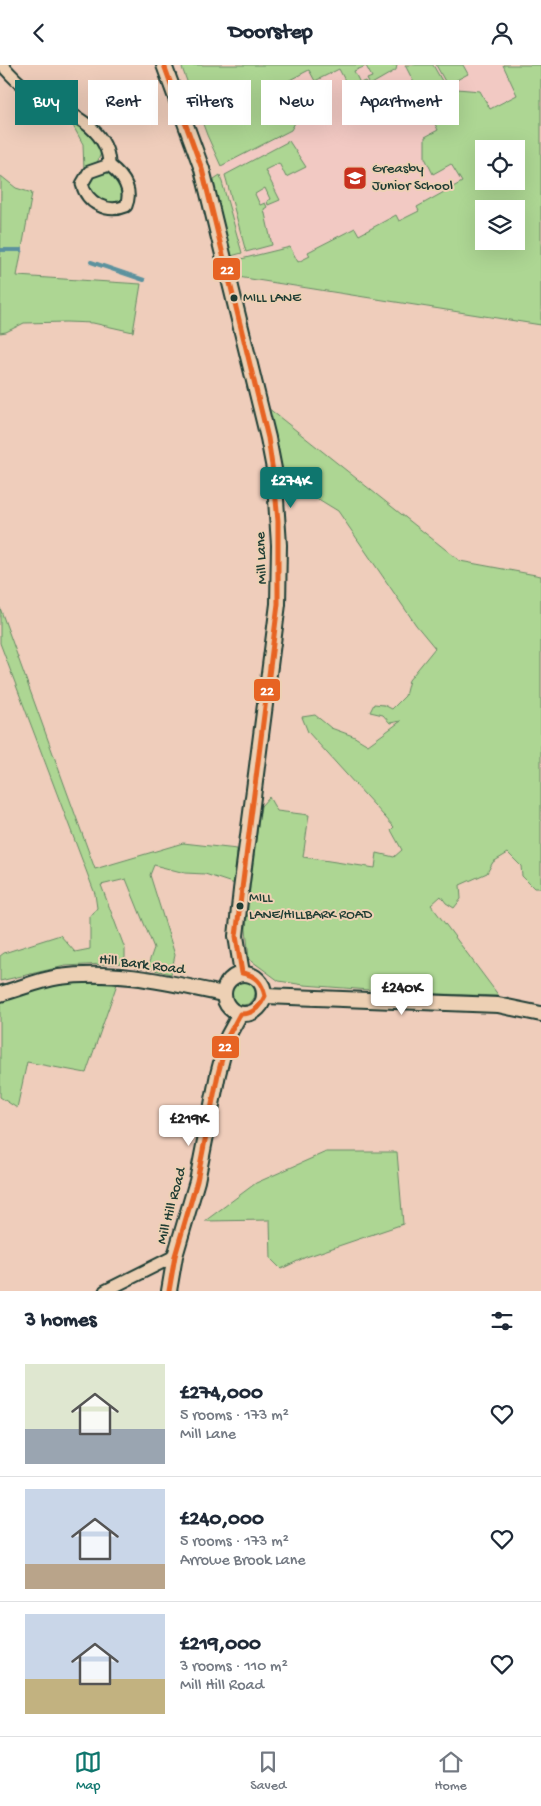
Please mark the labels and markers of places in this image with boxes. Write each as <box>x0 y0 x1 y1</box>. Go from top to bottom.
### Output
place label: Greasby Junior School <box>372 160 453 195</box>
school or university icon: Greasby Junior School <box>342 165 368 191</box>
place label: MILL LANE <box>243 290 302 307</box>
marker: MILL LANE <box>229 293 239 303</box>
pin: £274K <box>256 467 326 509</box>
place label: MILL LANE/HILLBARK ROAD <box>249 890 373 924</box>
marker: MILL LANE/HILLBARK ROAD <box>235 901 245 911</box>
pin: £240K <box>367 973 437 1016</box>
pin: £219K <box>154 1105 224 1147</box>

